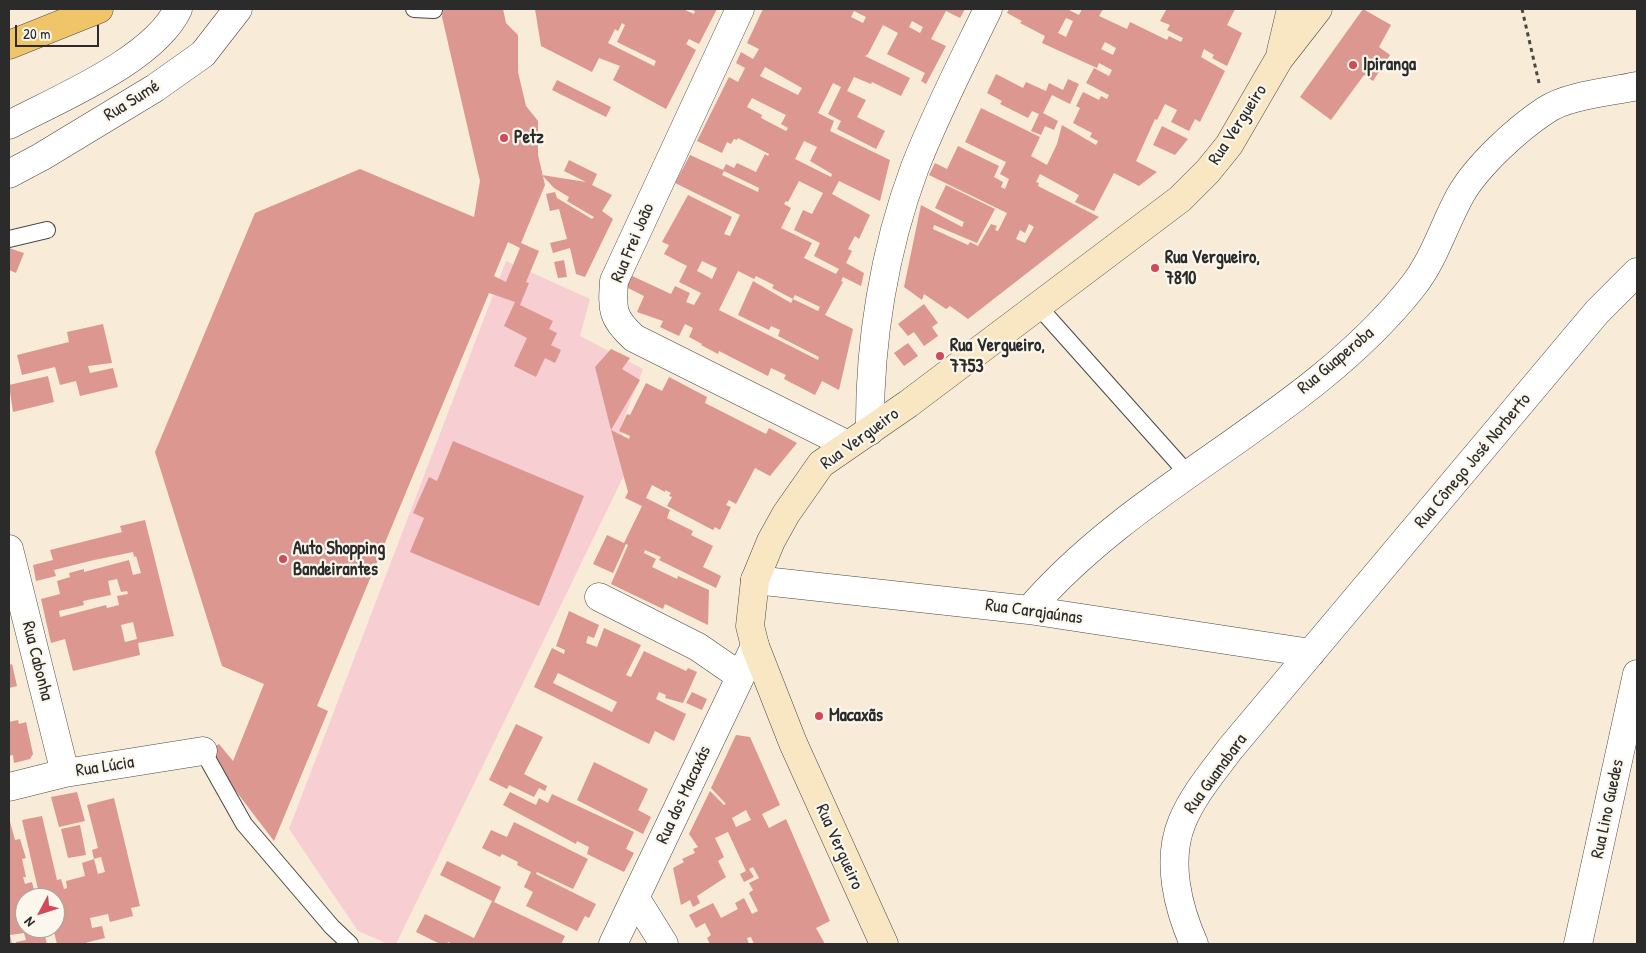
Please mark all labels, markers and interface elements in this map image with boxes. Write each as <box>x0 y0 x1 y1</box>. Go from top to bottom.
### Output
scale bar <box>18 15 101 47</box>
text: 20 m <box>23 23 50 44</box>
place label: Ipiranga <box>1363 54 1416 76</box>
marker: Ipiranga <box>1347 59 1359 71</box>
street label: Rua Sumé <box>100 76 164 126</box>
street label: Rua Vergueiro <box>1204 81 1272 169</box>
place label: Petz <box>514 127 544 149</box>
marker: Petz <box>498 132 510 144</box>
street label: Rua Frei João <box>607 200 659 286</box>
place label: Rua Vergueiro, 7810 <box>1165 247 1260 290</box>
marker: Rua Vergueiro, 7810 <box>1149 262 1161 274</box>
street label: Rua Guaperoba <box>1293 323 1379 399</box>
place label: Rua Vergueiro, 7753 <box>950 335 1045 378</box>
marker: Rua Vergueiro, 7753 <box>934 350 946 362</box>
street label: Rua Cônego José Norberto <box>1410 389 1536 533</box>
street label: Rua Vergueiro <box>817 403 903 475</box>
place label: Auto Shopping Bandeirantes <box>293 538 385 580</box>
marker: Auto Shopping Bandeirantes <box>277 553 289 565</box>
street label: Rua Carajaúnas <box>984 594 1084 630</box>
street label: Rua Cabonha <box>17 619 57 703</box>
place label: Macaxãs <box>829 705 883 727</box>
marker: Macaxãs <box>813 710 825 722</box>
street label: Rua Guanabara <box>1180 730 1252 818</box>
street label: Rua dos Macaxás <box>652 743 716 847</box>
street label: Rua Lúcia <box>74 752 136 782</box>
street label: Rua Lino Guedes <box>1587 757 1629 861</box>
street label: Rua Vergueiro <box>811 801 867 893</box>
north arrow <box>15 888 65 938</box>
text: N <box>19 913 39 931</box>

